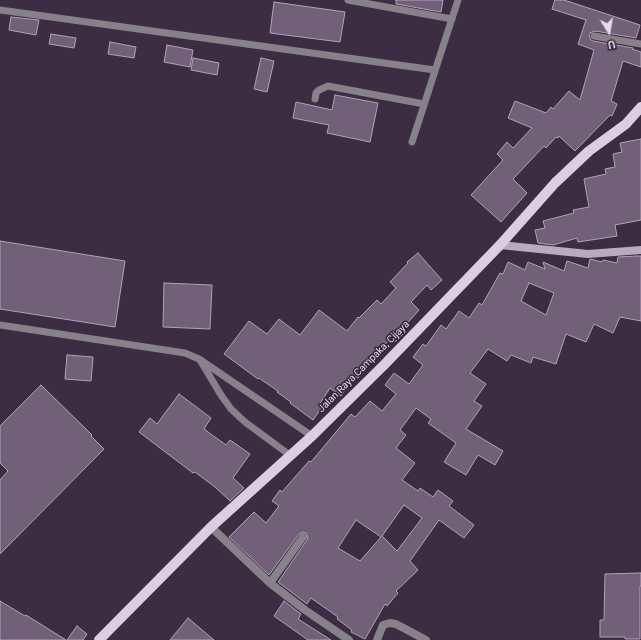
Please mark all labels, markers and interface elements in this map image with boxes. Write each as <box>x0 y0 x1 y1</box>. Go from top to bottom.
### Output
north arrow <box>589 12 629 52</box>
text: U <box>607 37 616 51</box>
street label: Jalan Raya Campaka, Cijaya <box>316 319 412 415</box>

